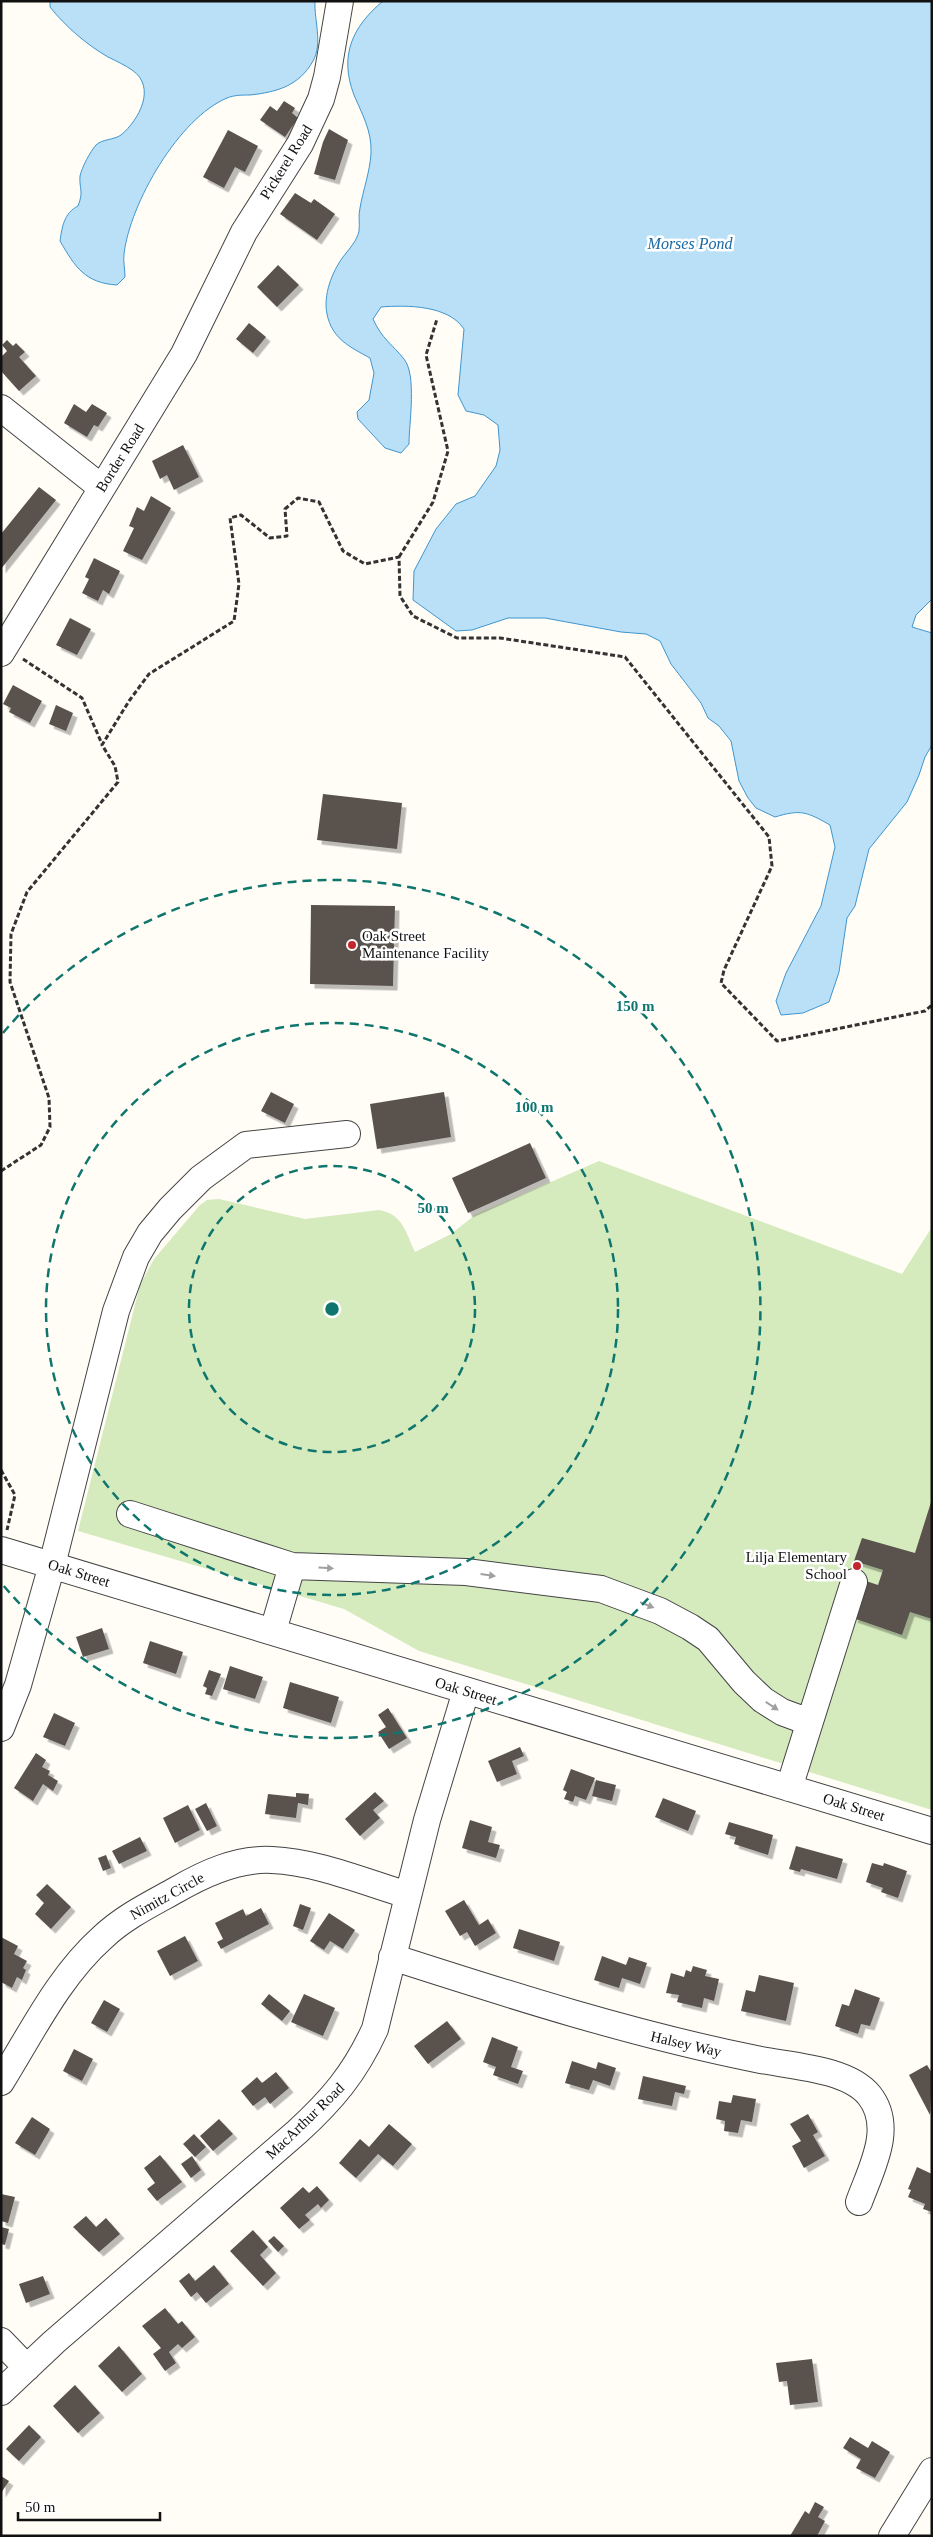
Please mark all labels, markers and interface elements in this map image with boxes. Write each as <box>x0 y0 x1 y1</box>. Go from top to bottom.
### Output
street label: Pickerel Road <box>257 121 315 202</box>
water label: Morses Pond <box>647 235 733 252</box>
street label: Border Road <box>93 421 147 495</box>
place label: Oak Street Maintenance Facility <box>362 928 490 961</box>
marker: Oak Street Maintenance Facility <box>346 939 358 951</box>
text: 150 m <box>616 998 655 1014</box>
text: 100 m <box>515 1099 554 1115</box>
text: 50 m <box>417 1200 449 1216</box>
centre of rings <box>323 1300 341 1318</box>
place label: Lilja Elementary School <box>746 1549 847 1582</box>
street label: Oak Street <box>46 1556 113 1590</box>
marker: Lilja Elementary School <box>851 1560 863 1572</box>
one-way arrow <box>318 1564 334 1572</box>
one-way arrow <box>480 1571 496 1579</box>
one-way arrow <box>640 1602 654 1610</box>
street label: Oak Street <box>433 1674 500 1708</box>
one-way arrow <box>765 1701 778 1710</box>
street label: Oak Street <box>821 1790 888 1824</box>
street label: Nimitz Circle <box>127 1869 207 1923</box>
street label: Halsey Way <box>649 2028 723 2060</box>
street label: MacArthur Road <box>263 2079 348 2162</box>
scale bar <box>18 2490 160 2522</box>
text: 50 m <box>25 2499 56 2515</box>

